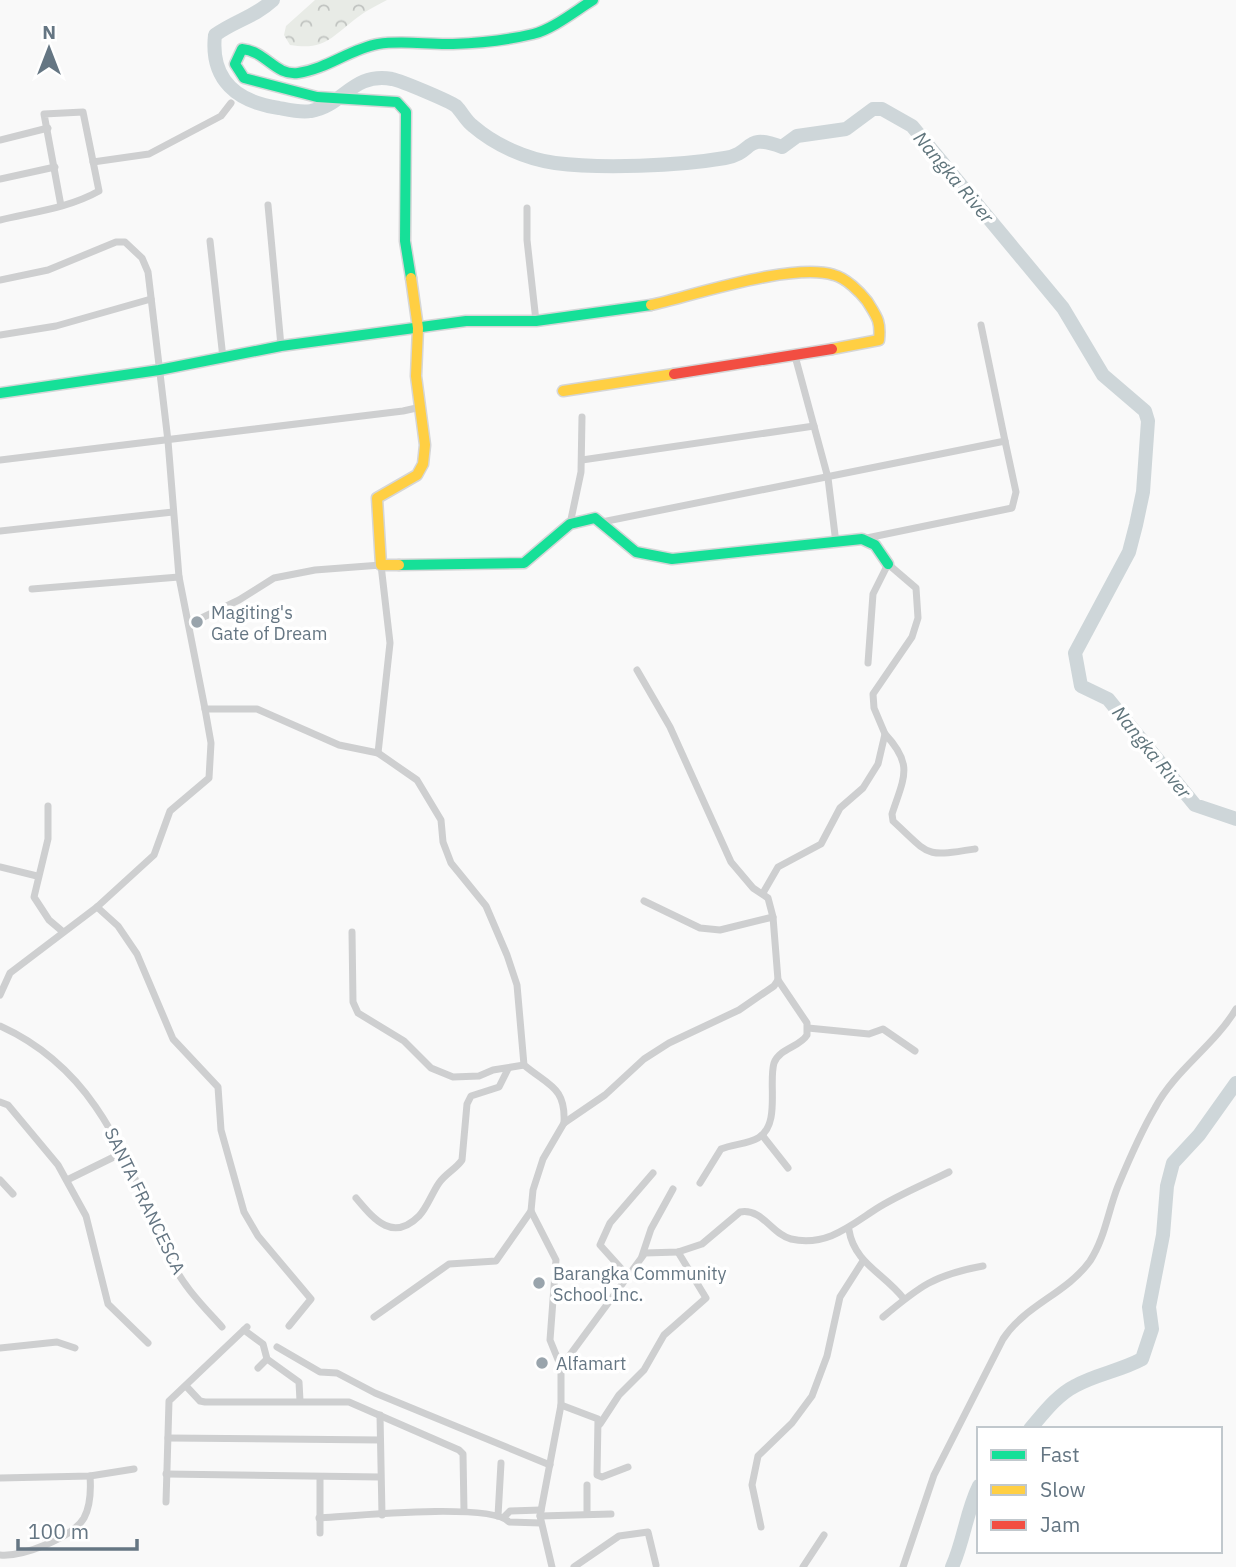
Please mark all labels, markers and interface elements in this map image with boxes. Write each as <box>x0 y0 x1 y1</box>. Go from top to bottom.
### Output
north arrow <box>14 14 84 84</box>
text: N <box>42 20 56 44</box>
water label: Nangka River <box>909 126 1000 228</box>
place label: Magiting's Gate of Dream <box>211 601 327 645</box>
marker: Magiting's Gate of Dream <box>189 614 205 630</box>
water label: Nangka River <box>1107 701 1197 804</box>
street label: SANTA FRANCESCA <box>100 1124 191 1279</box>
place label: Barangka Community School Inc. <box>553 1262 726 1306</box>
marker: Barangka Community School Inc. <box>531 1275 547 1291</box>
place label: Alfamart <box>556 1352 626 1375</box>
marker: Alfamart <box>534 1355 550 1371</box>
legend <box>977 1427 1222 1553</box>
text: Fast <box>1040 1440 1080 1468</box>
text: Slow <box>1040 1475 1086 1503</box>
scale bar <box>18 1508 136 1552</box>
text: Jam <box>1040 1510 1080 1538</box>
text: 100 m <box>28 1517 89 1545</box>

